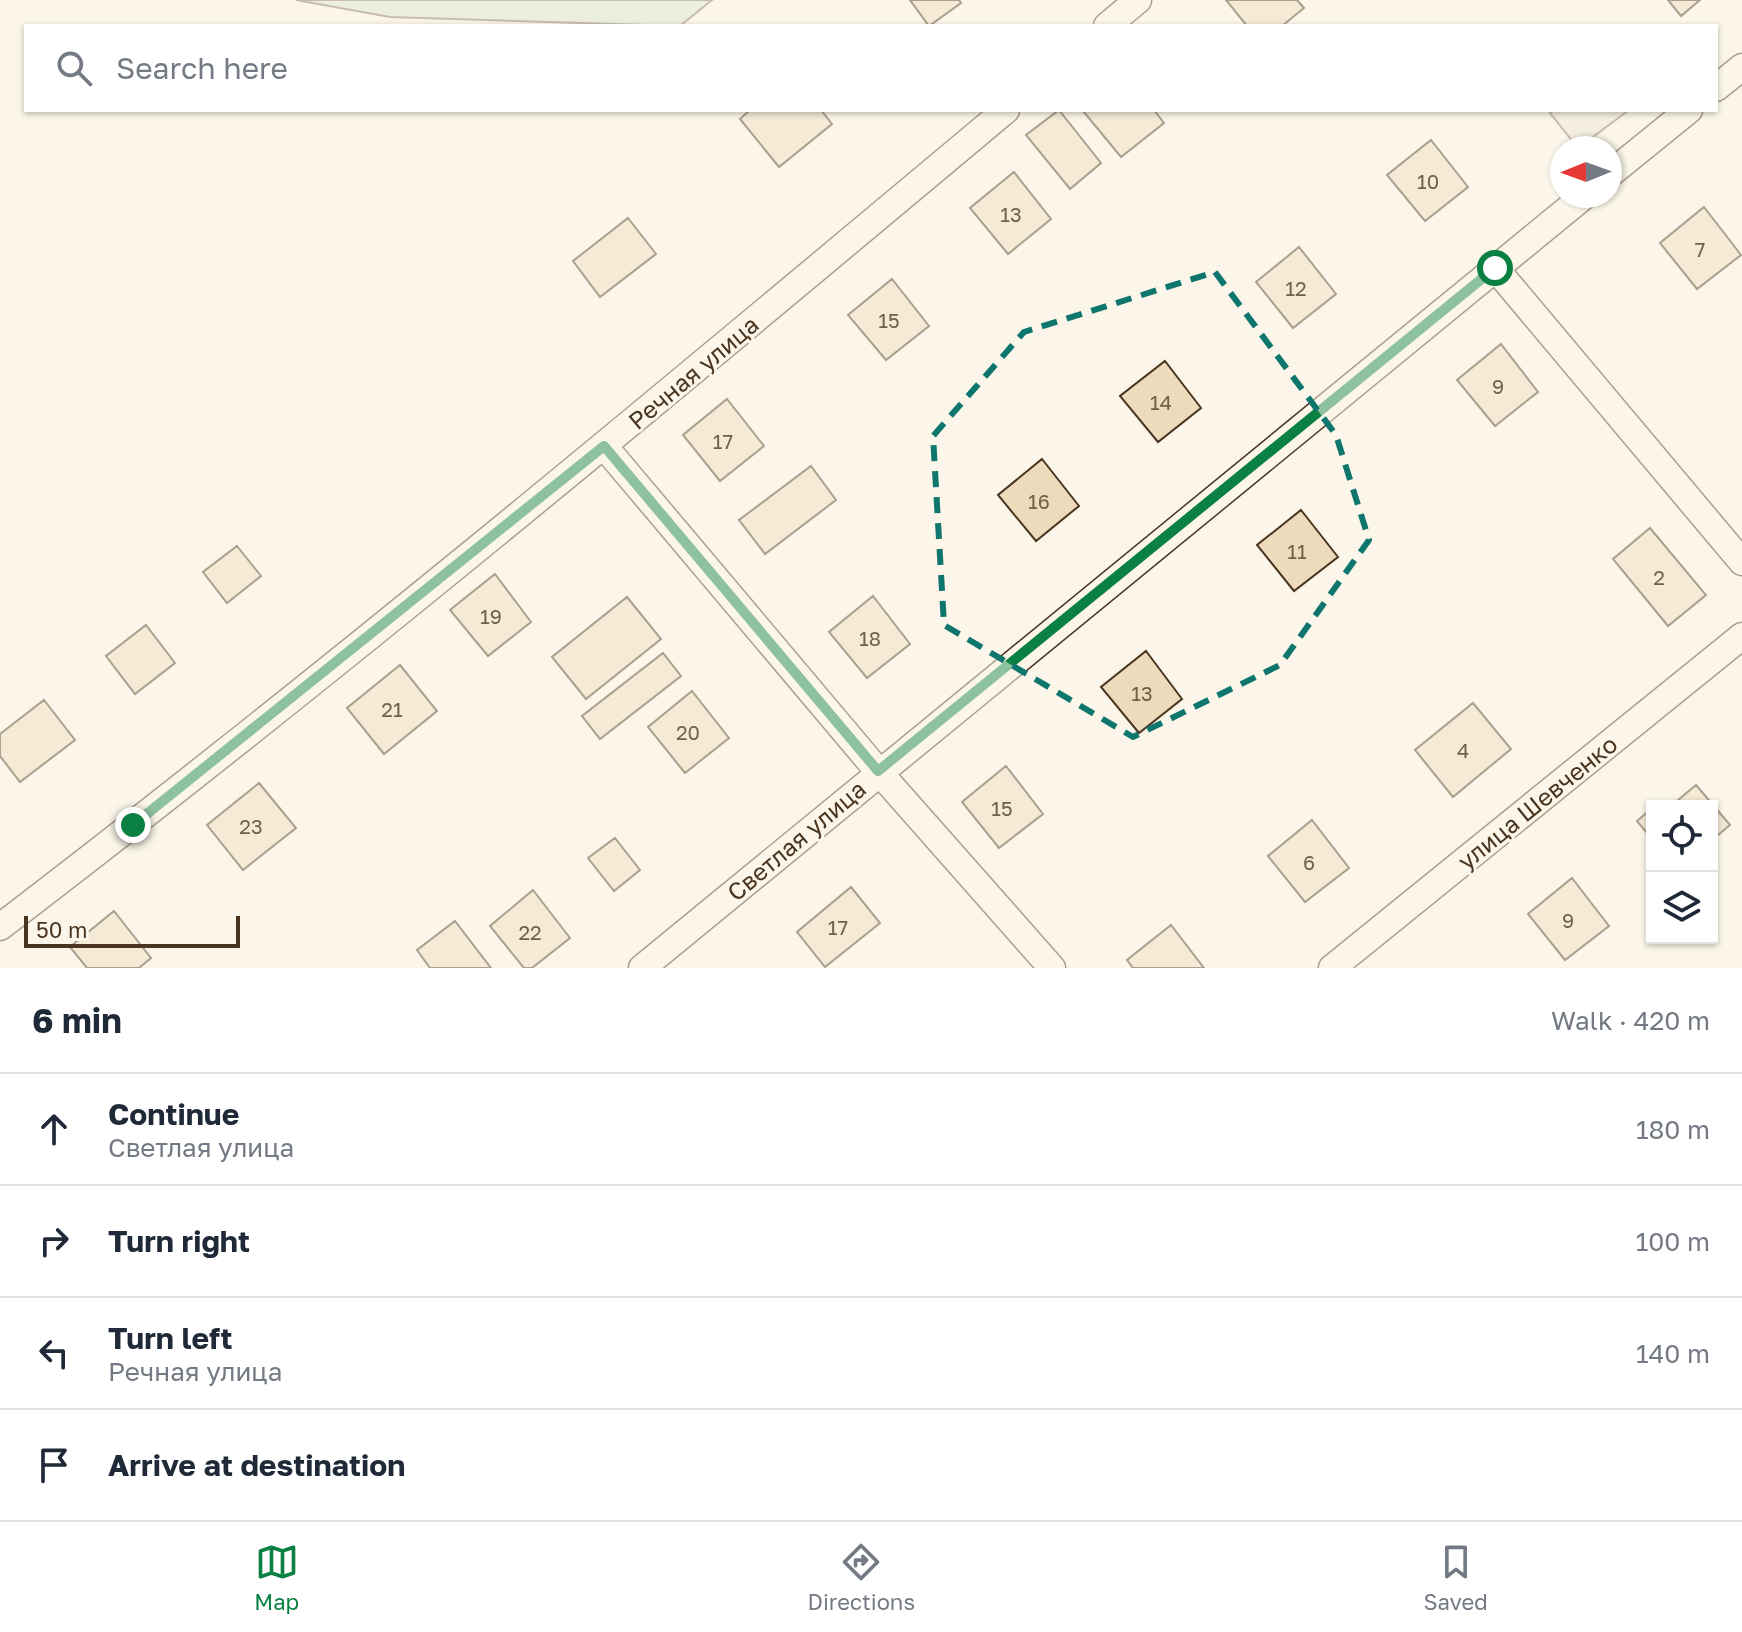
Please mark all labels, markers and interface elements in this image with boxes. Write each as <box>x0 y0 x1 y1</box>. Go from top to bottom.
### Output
search box <box>24 24 1718 112</box>
icon: search <box>52 46 96 90</box>
text: Search here <box>116 50 288 86</box>
north arrow <box>1550 136 1622 208</box>
house number: 10 <box>1417 169 1439 193</box>
house number: 13 <box>1000 202 1022 226</box>
house number: 7 <box>1695 237 1705 261</box>
route start <box>1477 250 1513 286</box>
house number: 12 <box>1285 276 1307 300</box>
house number: 15 <box>878 308 900 332</box>
street label: Речная улица <box>622 309 764 435</box>
house number: 9 <box>1492 374 1504 398</box>
house number: 14 <box>1150 390 1172 414</box>
house number: 17 <box>713 429 733 453</box>
house number: 16 <box>1028 489 1050 513</box>
house number: 11 <box>1287 539 1307 563</box>
house number: 2 <box>1653 565 1665 589</box>
house number: 19 <box>480 604 502 628</box>
house number: 18 <box>859 626 881 650</box>
house number: 13 <box>1131 681 1153 705</box>
house number: 21 <box>381 697 403 721</box>
house number: 20 <box>676 720 700 744</box>
street label: улица Шевченко <box>1451 729 1623 875</box>
house number: 4 <box>1457 738 1469 762</box>
street label: Светлая улица <box>721 774 871 906</box>
house number: 15 <box>991 796 1013 820</box>
map controls <box>1646 800 1718 944</box>
button: locate <box>1646 800 1718 872</box>
route end <box>115 807 151 843</box>
house number: 23 <box>239 814 263 838</box>
house number: 6 <box>1303 850 1315 874</box>
button: layers <box>1646 872 1718 944</box>
house number: 9 <box>1562 908 1574 932</box>
scale bar <box>24 912 240 948</box>
house number: 17 <box>828 915 848 939</box>
text: 50 m <box>36 916 87 943</box>
house number: 22 <box>518 920 542 944</box>
text: 6 min <box>32 1000 122 1040</box>
text: Walk · 420 m <box>1551 1005 1710 1036</box>
text: Continue <box>108 1096 239 1132</box>
icon: ahead <box>32 1107 76 1151</box>
text: 180 m <box>1636 1114 1710 1145</box>
text: Светлая улица <box>108 1132 294 1163</box>
icon: right <box>32 1219 76 1263</box>
text: Turn right <box>108 1223 250 1259</box>
text: 100 m <box>1636 1226 1710 1257</box>
text: Turn left <box>108 1320 233 1356</box>
icon: left <box>32 1331 76 1375</box>
text: 140 m <box>1636 1338 1710 1369</box>
text: Речная улица <box>108 1356 282 1387</box>
icon: arrive <box>32 1443 76 1487</box>
text: Arrive at destination <box>108 1447 405 1483</box>
tab: Map <box>254 1540 299 1615</box>
tab: Directions <box>808 1540 915 1615</box>
tab: Saved <box>1424 1540 1488 1615</box>

